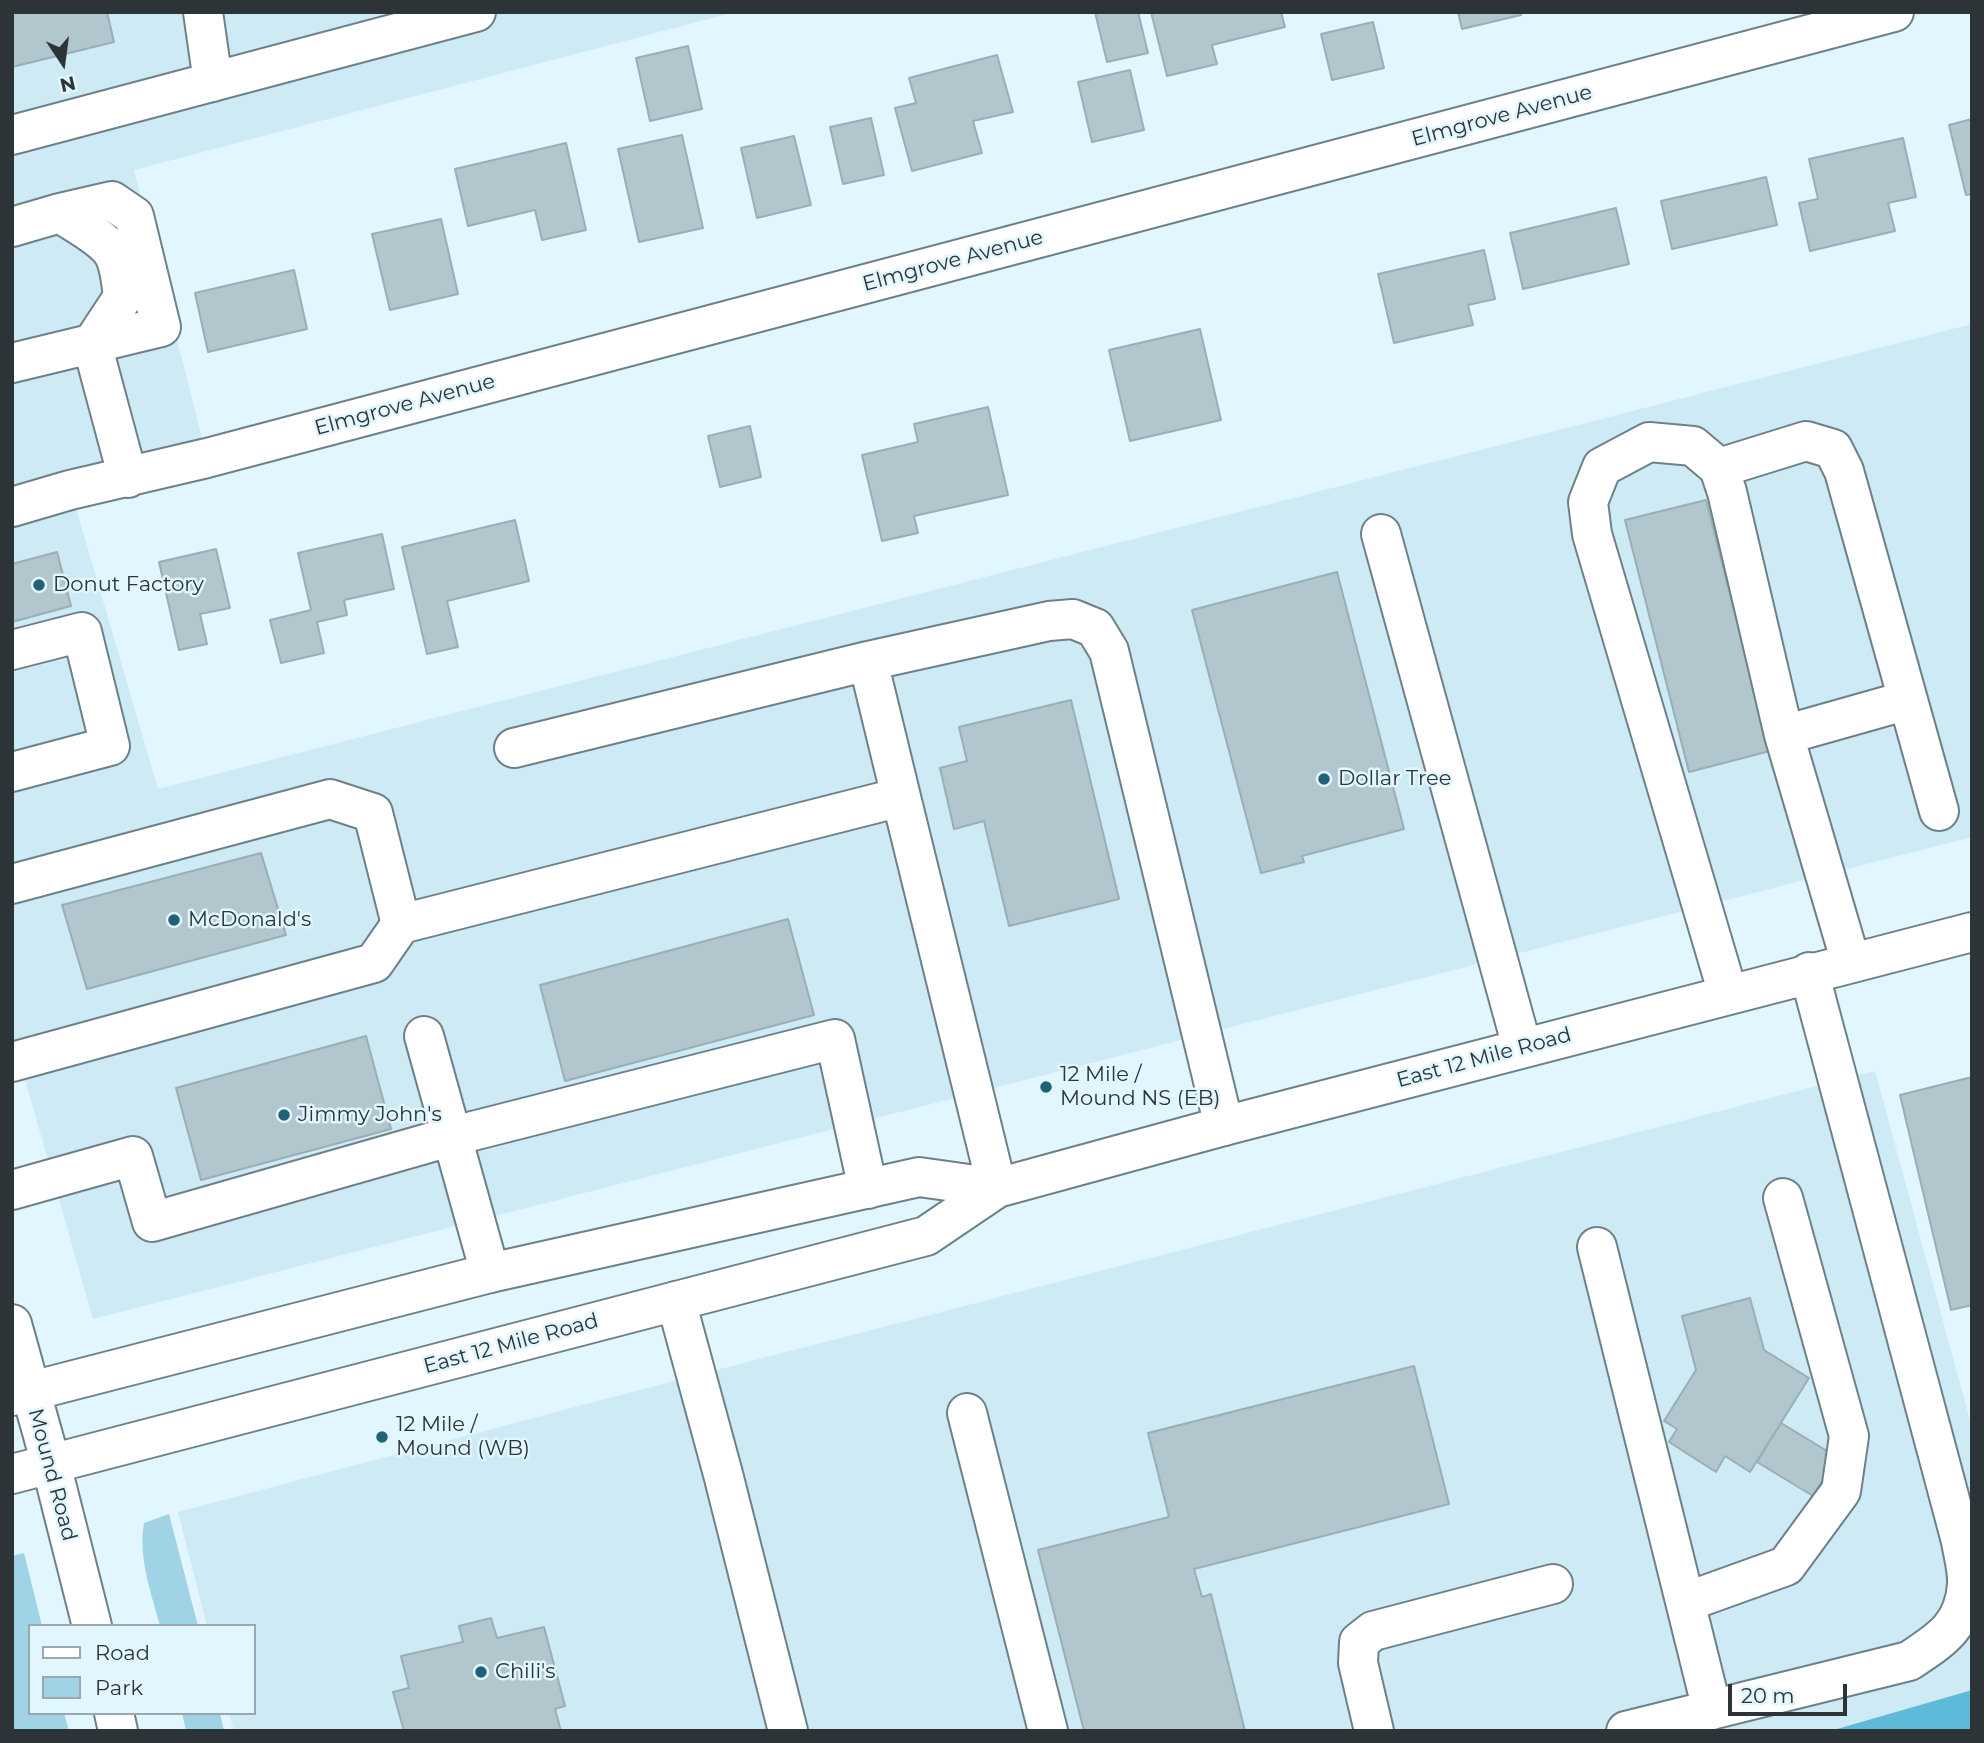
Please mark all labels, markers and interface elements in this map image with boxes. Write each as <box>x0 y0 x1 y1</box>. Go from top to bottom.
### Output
north arrow <box>28 28 98 98</box>
text: N <box>58 71 78 97</box>
street label: Elmgrove Avenue <box>1409 80 1595 152</box>
street label: Elmgrove Avenue <box>860 225 1046 297</box>
street label: Elmgrove Avenue <box>312 369 498 441</box>
place label: Donut Factory <box>53 572 204 598</box>
marker: Donut Factory <box>31 577 47 593</box>
place label: Dollar Tree <box>1338 766 1451 792</box>
marker: Dollar Tree <box>1316 771 1332 787</box>
place label: McDonald's <box>188 907 311 933</box>
marker: McDonald's <box>166 912 182 928</box>
street label: East 12 Mile Road <box>1394 1023 1574 1093</box>
place label: 12 Mile / Mound NS (EB) <box>1060 1062 1220 1112</box>
marker: 12 Mile / Mound NS (EB) <box>1038 1079 1054 1095</box>
place label: Jimmy John's <box>298 1102 442 1128</box>
marker: Jimmy John's <box>276 1107 292 1123</box>
street label: East 12 Mile Road <box>421 1309 601 1379</box>
street label: Mound Road <box>22 1406 82 1544</box>
place label: 12 Mile / Mound (WB) <box>396 1412 530 1462</box>
marker: 12 Mile / Mound (WB) <box>374 1429 390 1445</box>
legend <box>28 1624 256 1715</box>
text: Road <box>95 1640 150 1665</box>
place label: Chili's <box>495 1659 556 1685</box>
marker: Chili's <box>473 1664 489 1680</box>
scale bar <box>1732 1670 1851 1714</box>
text: Park <box>95 1675 143 1700</box>
text: 20 m <box>1741 1683 1795 1708</box>

